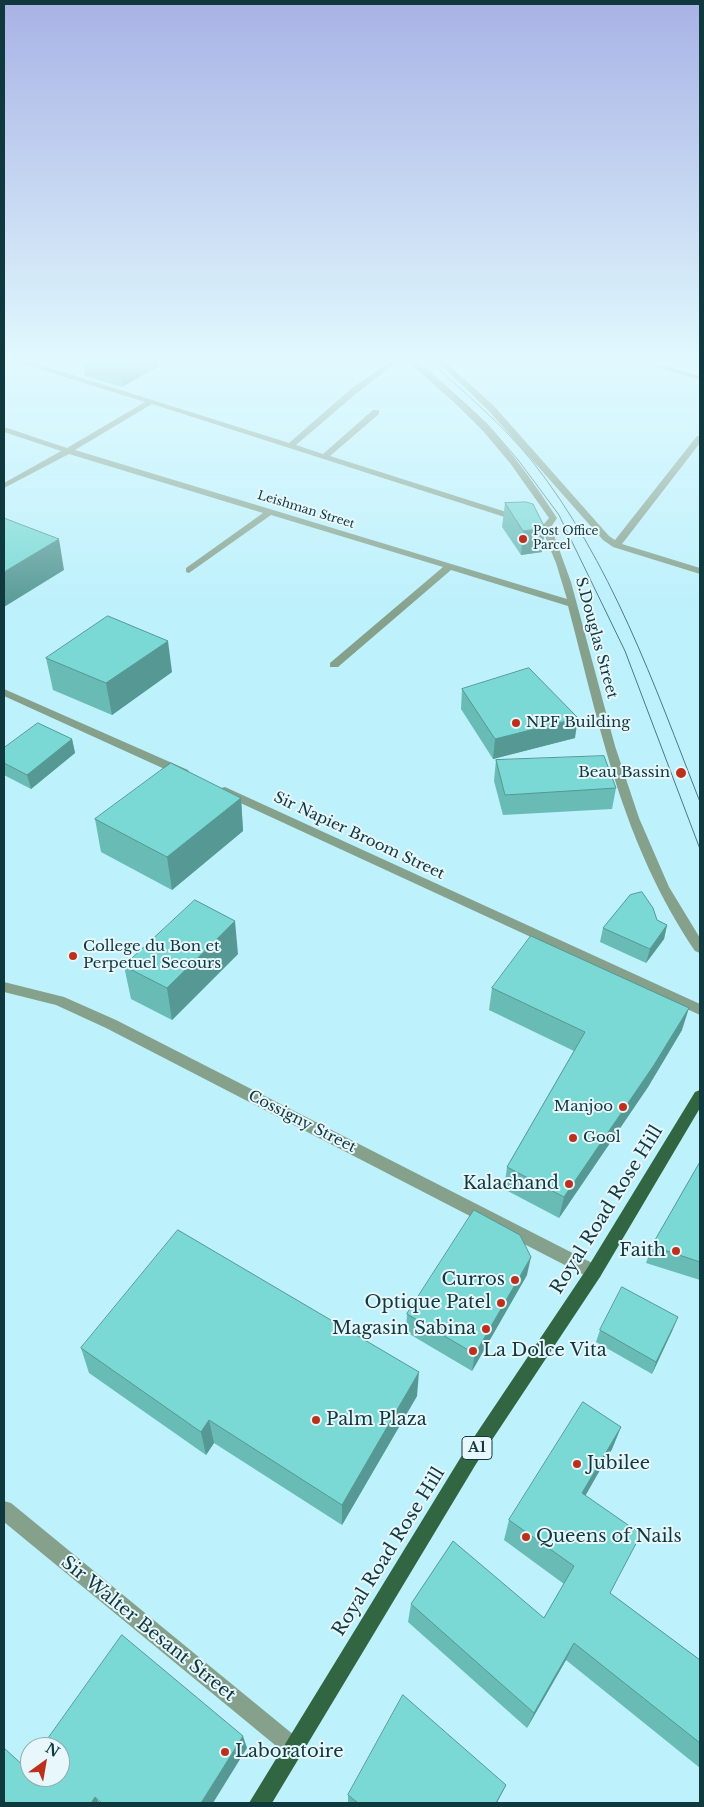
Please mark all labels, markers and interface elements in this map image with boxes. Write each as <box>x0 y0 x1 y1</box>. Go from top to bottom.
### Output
street label: Leishman Street <box>256 488 356 532</box>
place label: Post Office Parcel <box>533 525 598 553</box>
marker: Post Office Parcel <box>517 533 529 545</box>
street label: S.Douglas Street <box>571 575 621 701</box>
place label: NPF Building <box>526 714 630 732</box>
marker: NPF Building <box>510 717 522 729</box>
place label: Beau Bassin <box>578 764 670 782</box>
marker: Beau Bassin <box>674 766 688 780</box>
street label: Sir Napier Broom Street <box>271 788 447 884</box>
place label: College du Bon et Perpetuel Secours <box>83 938 221 973</box>
marker: College du Bon et Perpetuel Secours <box>67 950 79 962</box>
street label: Cossigny Street <box>245 1087 359 1157</box>
place label: Manjoo <box>554 1098 613 1116</box>
marker: Manjoo <box>617 1101 629 1113</box>
street label: Royal Road Rose Hill <box>546 1122 668 1298</box>
place label: Gool <box>583 1129 621 1147</box>
marker: Gool <box>567 1132 579 1144</box>
place label: Kalachand <box>463 1173 559 1195</box>
marker: Kalachand <box>563 1178 575 1190</box>
place label: Faith <box>619 1240 666 1262</box>
marker: Faith <box>670 1245 682 1257</box>
place label: Curros <box>442 1269 505 1291</box>
marker: Curros <box>509 1274 521 1286</box>
place label: Optique Patel <box>364 1292 491 1314</box>
marker: Optique Patel <box>495 1297 507 1309</box>
place label: Magasin Sabina <box>332 1318 476 1340</box>
marker: Magasin Sabina <box>480 1323 492 1335</box>
place label: La Dolce Vita <box>483 1340 607 1362</box>
marker: La Dolce Vita <box>467 1345 479 1357</box>
place label: Palm Plaza <box>326 1409 427 1431</box>
marker: Palm Plaza <box>310 1414 322 1426</box>
road number: A1 <box>462 1436 492 1460</box>
place label: Jubilee <box>587 1453 650 1475</box>
marker: Jubilee <box>571 1458 583 1470</box>
street label: Royal Road Rose Hill <box>328 1464 450 1640</box>
place label: Queens of Nails <box>536 1526 682 1548</box>
marker: Queens of Nails <box>520 1531 532 1543</box>
street label: Sir Walter Besant Street <box>56 1552 240 1706</box>
north arrow <box>20 1737 70 1787</box>
text: N <box>42 1739 63 1761</box>
place label: Laboratoire <box>235 1741 344 1763</box>
marker: Laboratoire <box>219 1746 231 1758</box>

